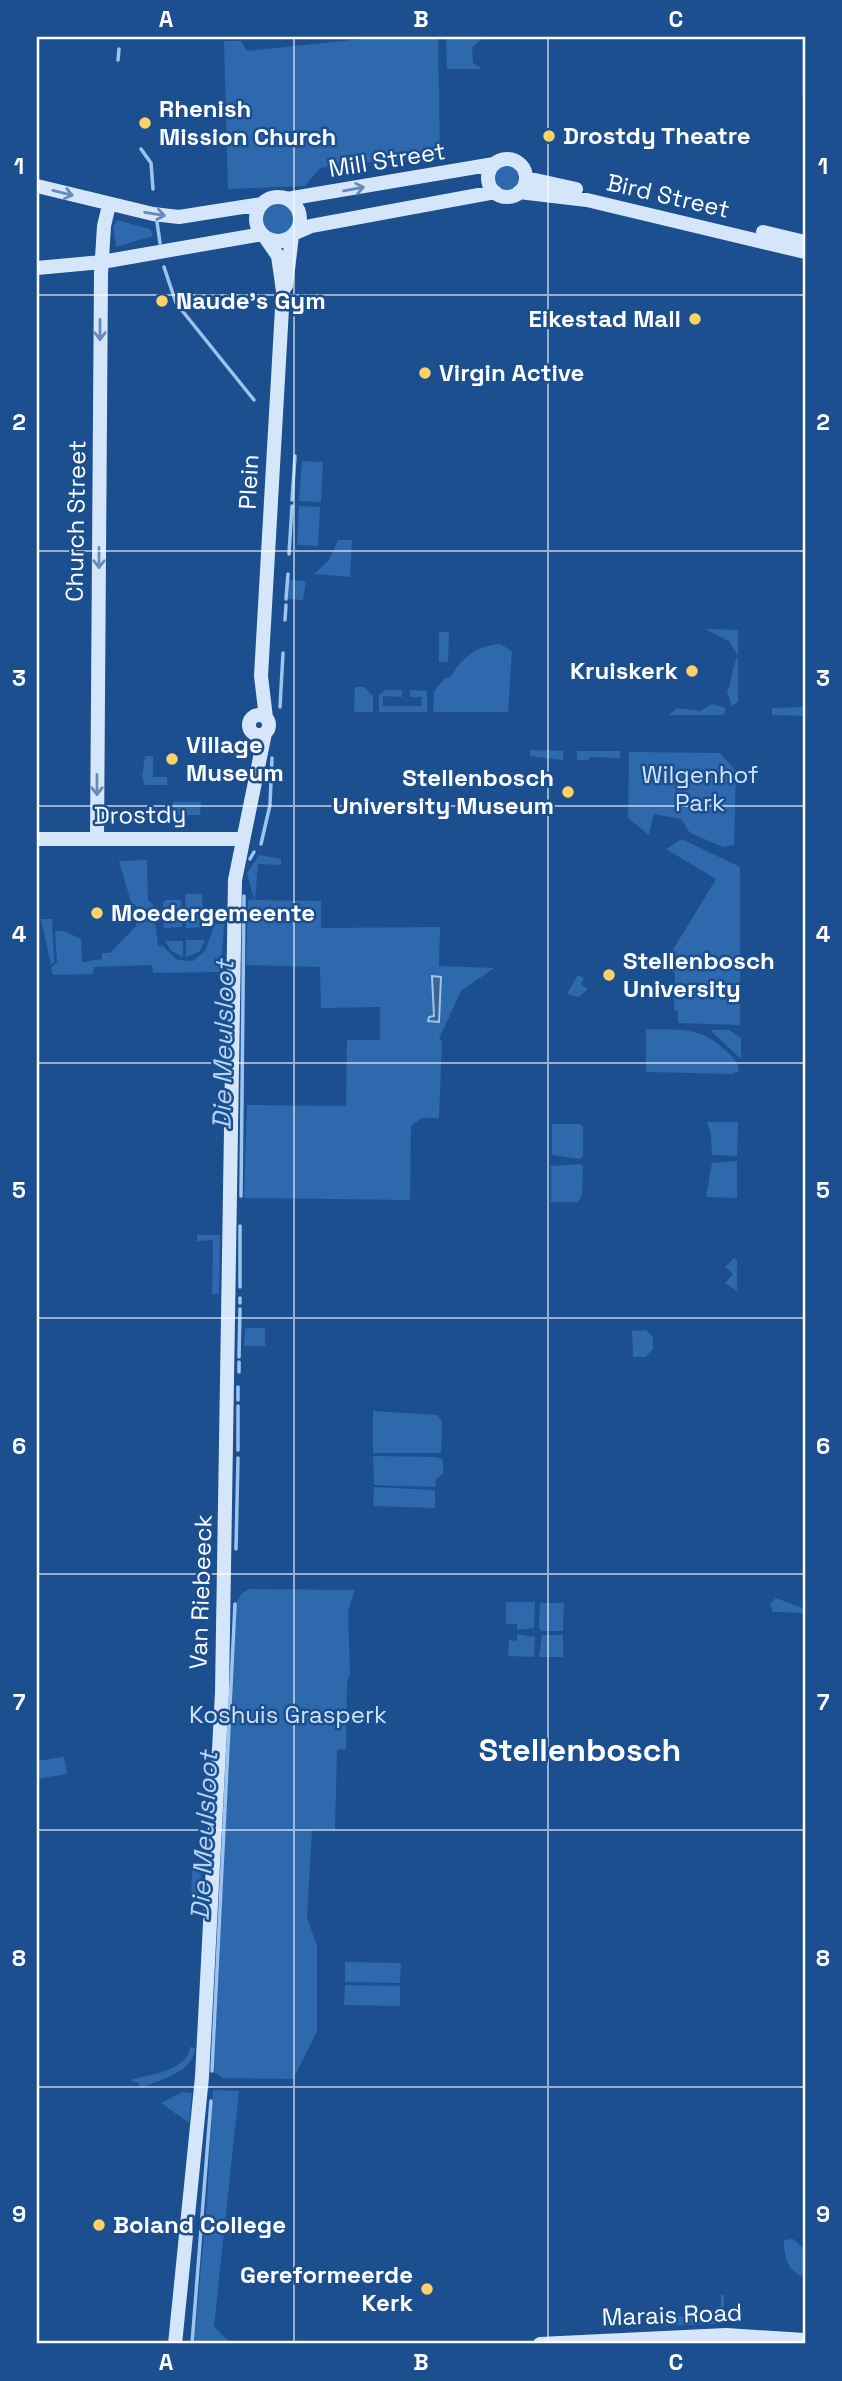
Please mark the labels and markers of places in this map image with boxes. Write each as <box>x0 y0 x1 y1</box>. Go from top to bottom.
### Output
place label: Rhenish Mission Church <box>159 93 336 152</box>
marker: Rhenish Mission Church <box>137 115 153 131</box>
place label: Drostdy Theatre <box>563 120 751 151</box>
marker: Drostdy Theatre <box>541 128 557 144</box>
place label: Naude's Gym <box>176 285 326 316</box>
marker: Naude's Gym <box>154 293 170 309</box>
place label: Eikestad Mall <box>529 303 681 334</box>
marker: Eikestad Mall <box>687 311 703 327</box>
place label: Virgin Active <box>439 357 584 388</box>
marker: Virgin Active <box>417 365 433 381</box>
place label: Kruiskerk <box>570 655 678 686</box>
marker: Kruiskerk <box>684 663 700 679</box>
place label: Village Museum <box>186 729 284 788</box>
marker: Village Museum <box>164 751 180 767</box>
place label: Stellenbosch University Museum <box>332 762 554 821</box>
marker: Stellenbosch University Museum <box>560 784 576 800</box>
place label: Moedergemeente <box>111 897 315 928</box>
marker: Moedergemeente <box>89 905 105 921</box>
place label: Stellenbosch University <box>623 945 775 1004</box>
marker: Stellenbosch University <box>601 967 617 983</box>
place label: Boland College <box>113 2209 286 2240</box>
marker: Boland College <box>91 2217 107 2233</box>
place label: Gereformeerde Kerk <box>240 2259 413 2318</box>
marker: Gereformeerde Kerk <box>419 2281 435 2297</box>

